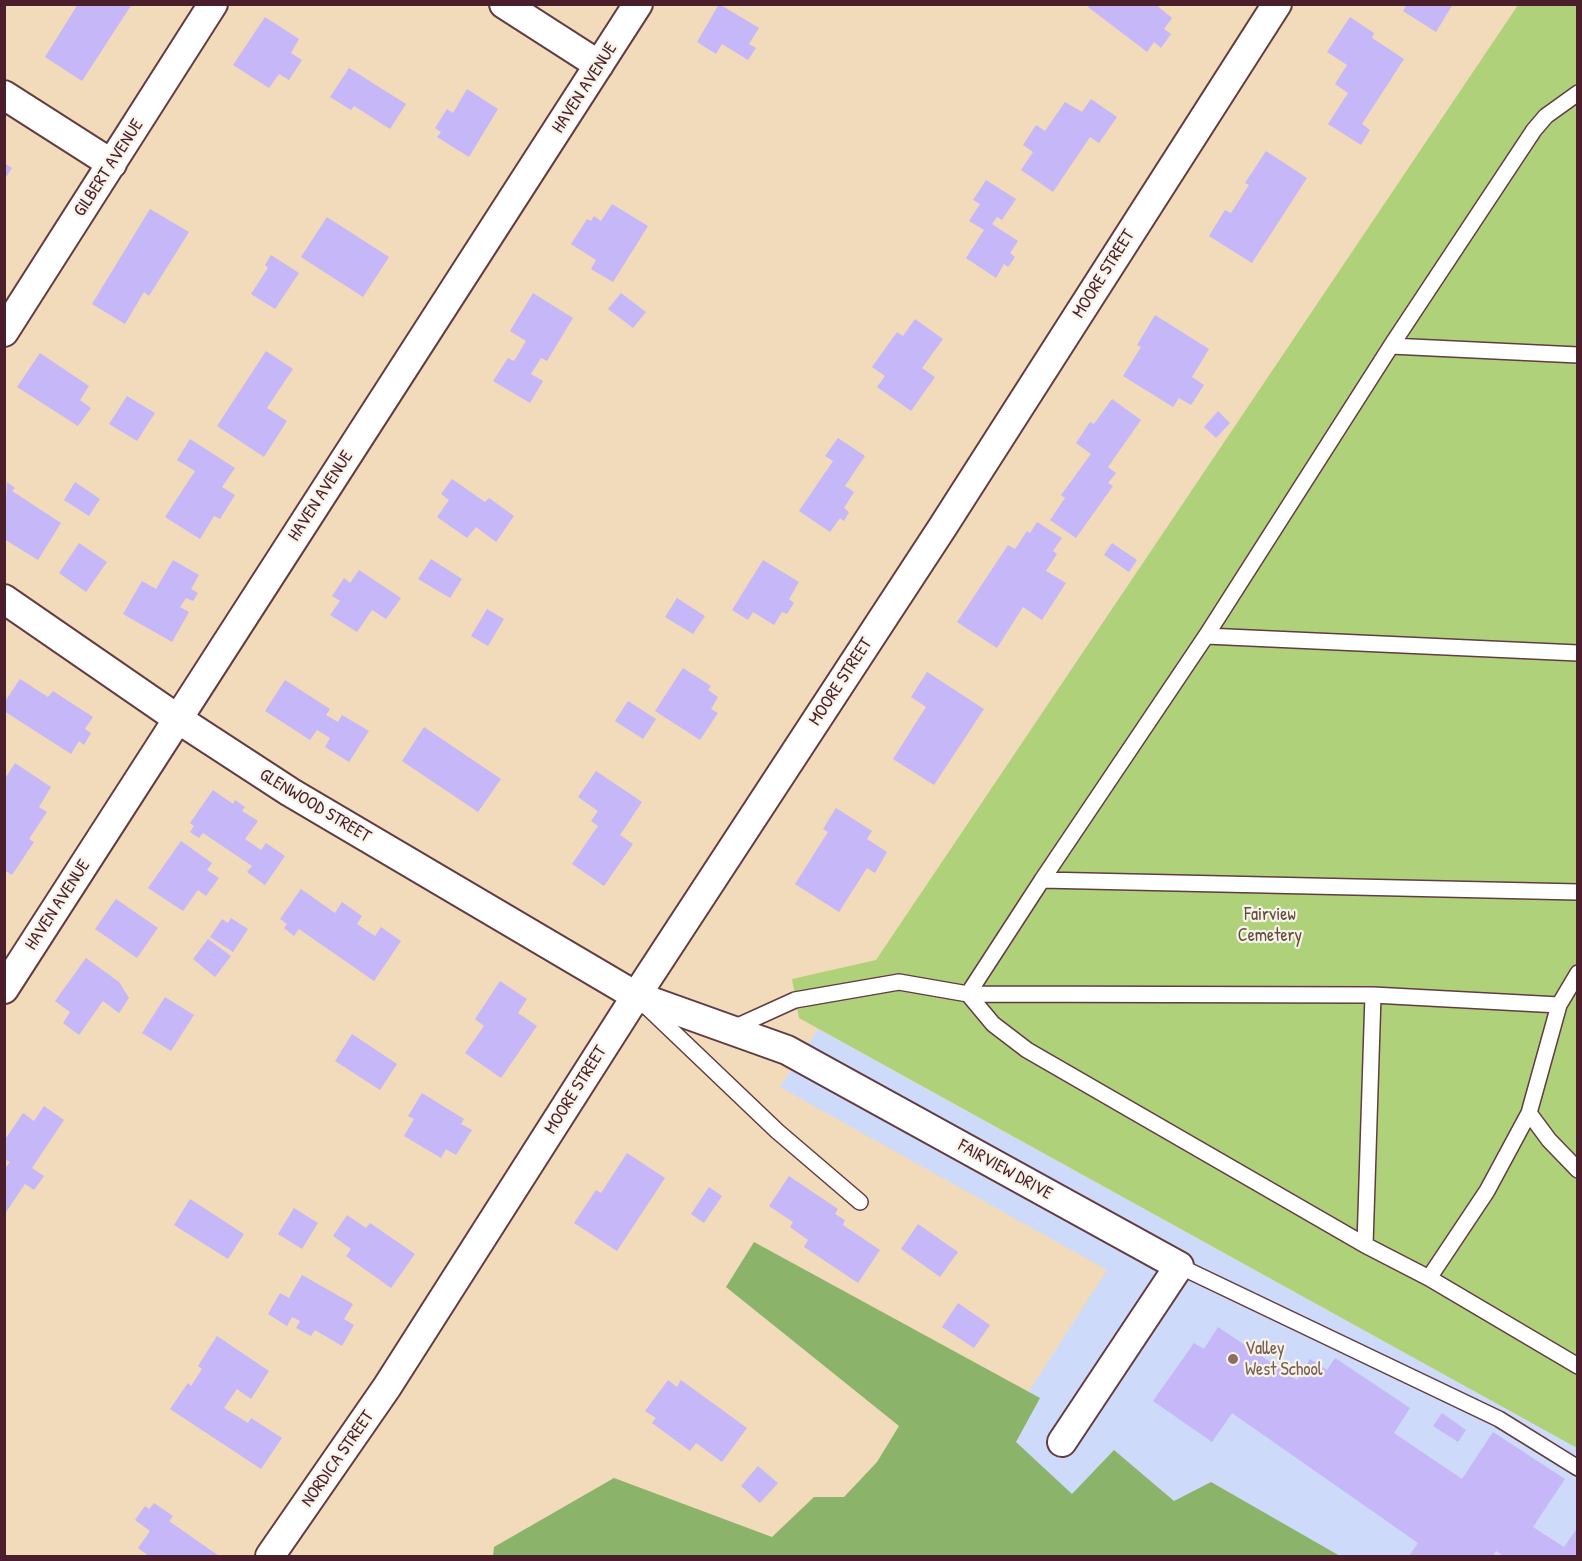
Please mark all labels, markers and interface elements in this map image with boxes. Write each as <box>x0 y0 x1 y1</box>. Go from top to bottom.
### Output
street label: HAVEN AVENUE <box>548 39 622 137</box>
street label: GILBERT AVENUE <box>70 115 148 221</box>
street label: MOORE STREET <box>1068 226 1140 322</box>
street label: HAVEN AVENUE <box>284 447 358 545</box>
street label: MOORE STREET <box>805 634 877 730</box>
street label: GLENWOOD STREET <box>255 764 375 848</box>
street label: HAVEN AVENUE <box>21 856 95 954</box>
park label: Fairview Cemetery <box>1238 904 1302 946</box>
street label: MOORE STREET <box>540 1042 612 1138</box>
street label: FAIRVIEW DRIVE <box>954 1135 1056 1205</box>
place label: Valley West School <box>1245 1338 1323 1380</box>
marker: Valley West School <box>1226 1352 1240 1366</box>
street label: NORDICA STREET <box>297 1407 379 1511</box>

